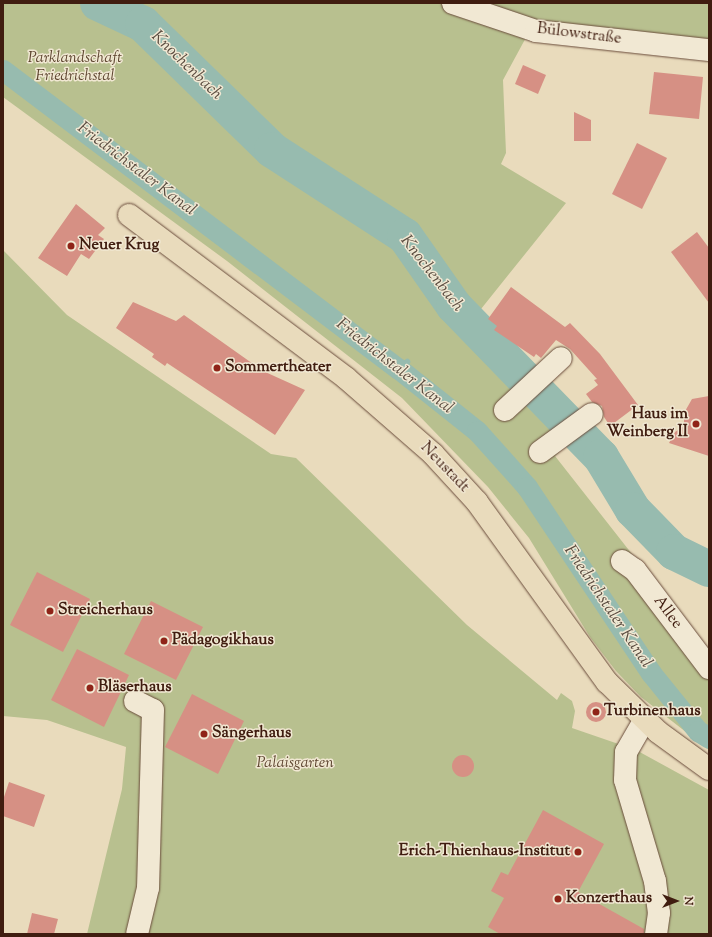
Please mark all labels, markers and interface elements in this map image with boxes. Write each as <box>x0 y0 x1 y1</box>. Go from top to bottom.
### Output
street label: Bülowstraße <box>536 20 622 50</box>
water label: Knochenbach <box>146 27 226 105</box>
park label: Parklandschaft Friedrichstal <box>28 49 122 87</box>
water label: Friedrichstaler Kanal <box>73 119 199 221</box>
water label: Knochenbach <box>395 232 467 316</box>
place label: Neuer Krug <box>79 236 159 256</box>
marker: Neuer Krug <box>66 241 76 251</box>
water label: Friedrichstaler Kanal <box>331 315 457 419</box>
place label: Sommertheater <box>225 358 331 378</box>
marker: Sommertheater <box>212 363 222 373</box>
place label: Haus im Weinberg II <box>607 405 688 443</box>
marker: Haus im Weinberg II <box>691 419 701 429</box>
street label: Neustadt <box>415 439 473 497</box>
water label: Friedrichstaler Kanal <box>558 542 656 672</box>
street label: Allee <box>648 593 686 633</box>
place label: Streicherhaus <box>58 601 153 621</box>
marker: Streicherhaus <box>45 606 55 616</box>
place label: Pädagogikhaus <box>172 631 274 651</box>
marker: Pädagogikhaus <box>159 636 169 646</box>
place label: Bläserhaus <box>98 678 172 698</box>
marker: Bläserhaus <box>85 683 95 693</box>
place label: Turbinenhaus <box>604 702 700 722</box>
marker: Turbinenhaus <box>591 707 601 717</box>
place label: Sängerhaus <box>212 724 291 744</box>
marker: Sängerhaus <box>199 729 209 739</box>
park label: Palaisgarten <box>256 754 334 774</box>
place label: Erich-Thienhaus-Institut <box>399 842 570 862</box>
marker: Erich-Thienhaus-Institut <box>573 847 583 857</box>
north arrow <box>656 881 696 921</box>
place label: Konzerthaus <box>566 889 652 909</box>
marker: Konzerthaus <box>553 894 563 904</box>
text: N <box>680 897 696 905</box>

